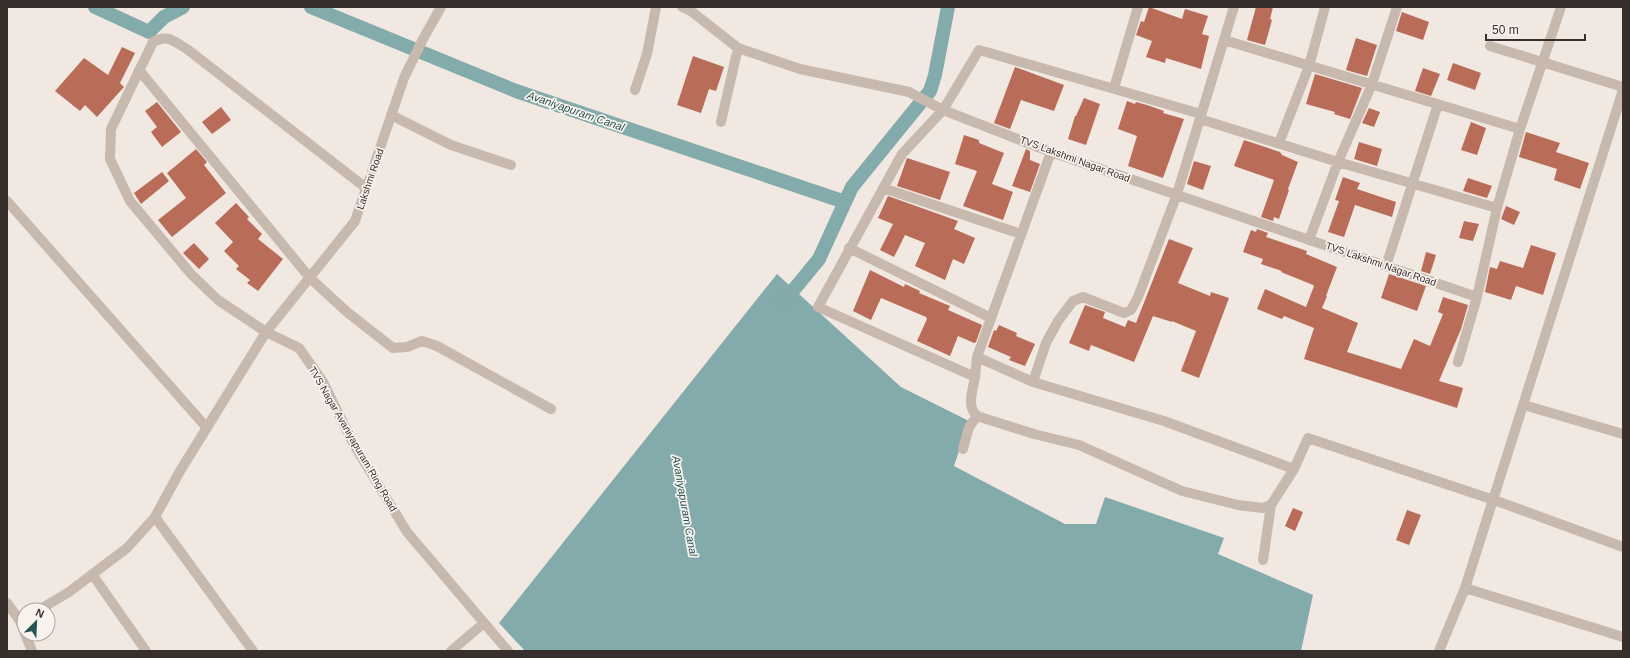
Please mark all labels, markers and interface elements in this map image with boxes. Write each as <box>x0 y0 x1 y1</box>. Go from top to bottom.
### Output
scale bar <box>1486 16 1585 42</box>
text: 50 m <box>1492 23 1519 37</box>
water label: Avaniyapuram Canal <box>525 88 627 133</box>
street label: TVS Lakshmi Nagar Road <box>1019 134 1131 184</box>
street label: Lakshmi Road <box>354 147 386 211</box>
street label: TVS Lakshmi Nagar Road <box>1324 240 1438 288</box>
street label: TVS Nagar Avaniyapuram Ring Road <box>307 365 399 513</box>
water label: Avaniyapuram Canal <box>670 454 700 558</box>
north arrow <box>16 602 56 642</box>
text: N <box>34 606 46 620</box>

